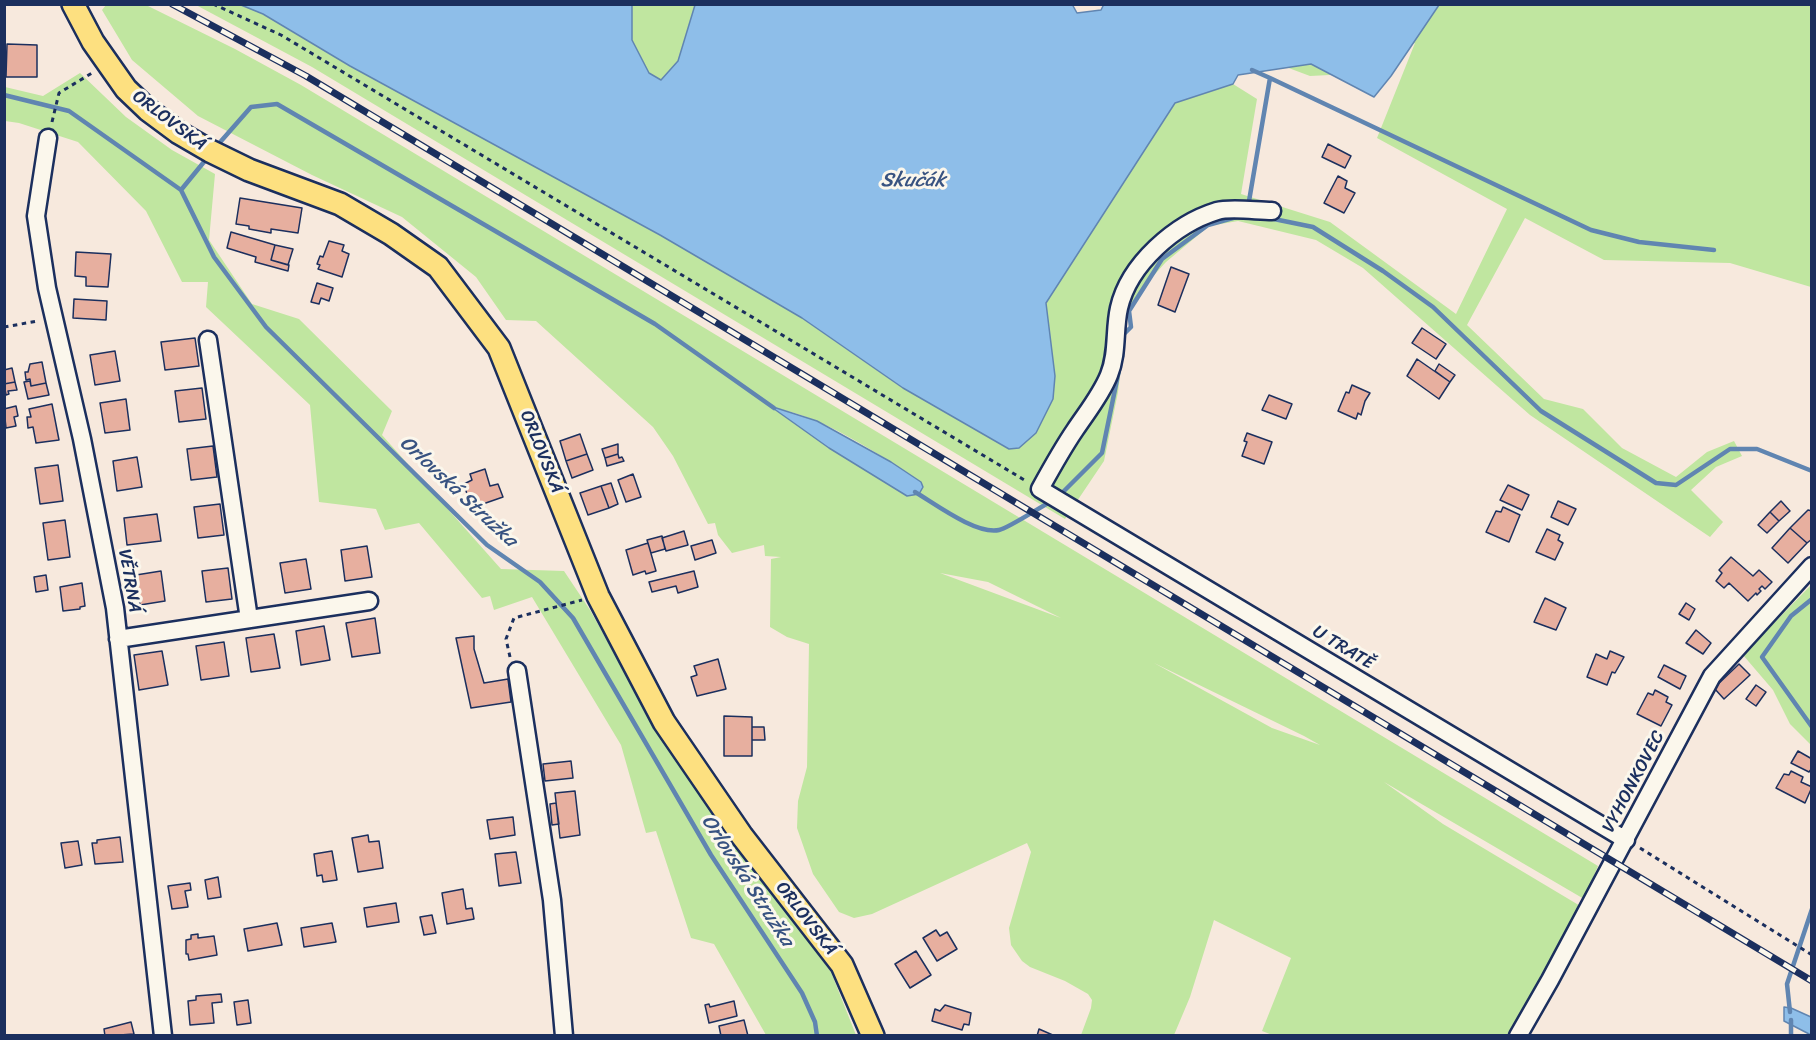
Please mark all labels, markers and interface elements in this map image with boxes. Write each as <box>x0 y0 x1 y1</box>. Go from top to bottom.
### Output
street label: ORLOVSKÁ <box>128 86 210 156</box>
water label: Skučák <box>881 169 945 193</box>
street label: ORLOVSKÁ <box>515 407 567 497</box>
water label: Orlovská Stružka <box>394 431 522 553</box>
street label: VĚTRNÁ <box>113 548 145 614</box>
street label: U TRATĚ <box>1308 621 1378 675</box>
street label: VYHONKOVEC <box>1598 727 1670 837</box>
water label: Orlovská Stružka <box>696 811 798 951</box>
street label: ORLOVSKÁ <box>771 878 841 960</box>

